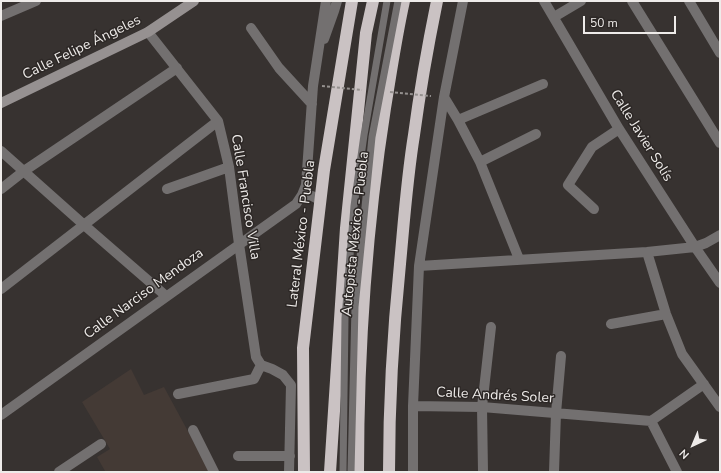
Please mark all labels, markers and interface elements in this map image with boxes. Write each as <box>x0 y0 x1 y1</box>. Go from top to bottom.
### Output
scale bar <box>585 8 678 34</box>
street label: Calle Felipe Ángeles <box>20 12 144 84</box>
text: 50 m <box>590 15 618 31</box>
street label: Calle Javier Solís <box>606 87 676 185</box>
street label: Calle Francisco Villa <box>227 133 263 261</box>
street label: Autopista México - Puebla <box>339 151 373 317</box>
street label: Lateral México - Puebla <box>285 159 319 309</box>
street label: Calle Narciso Mendoza <box>81 245 207 343</box>
street label: Calle Andrés Soler <box>436 385 554 407</box>
north arrow <box>673 425 713 465</box>
text: N <box>676 446 692 462</box>

